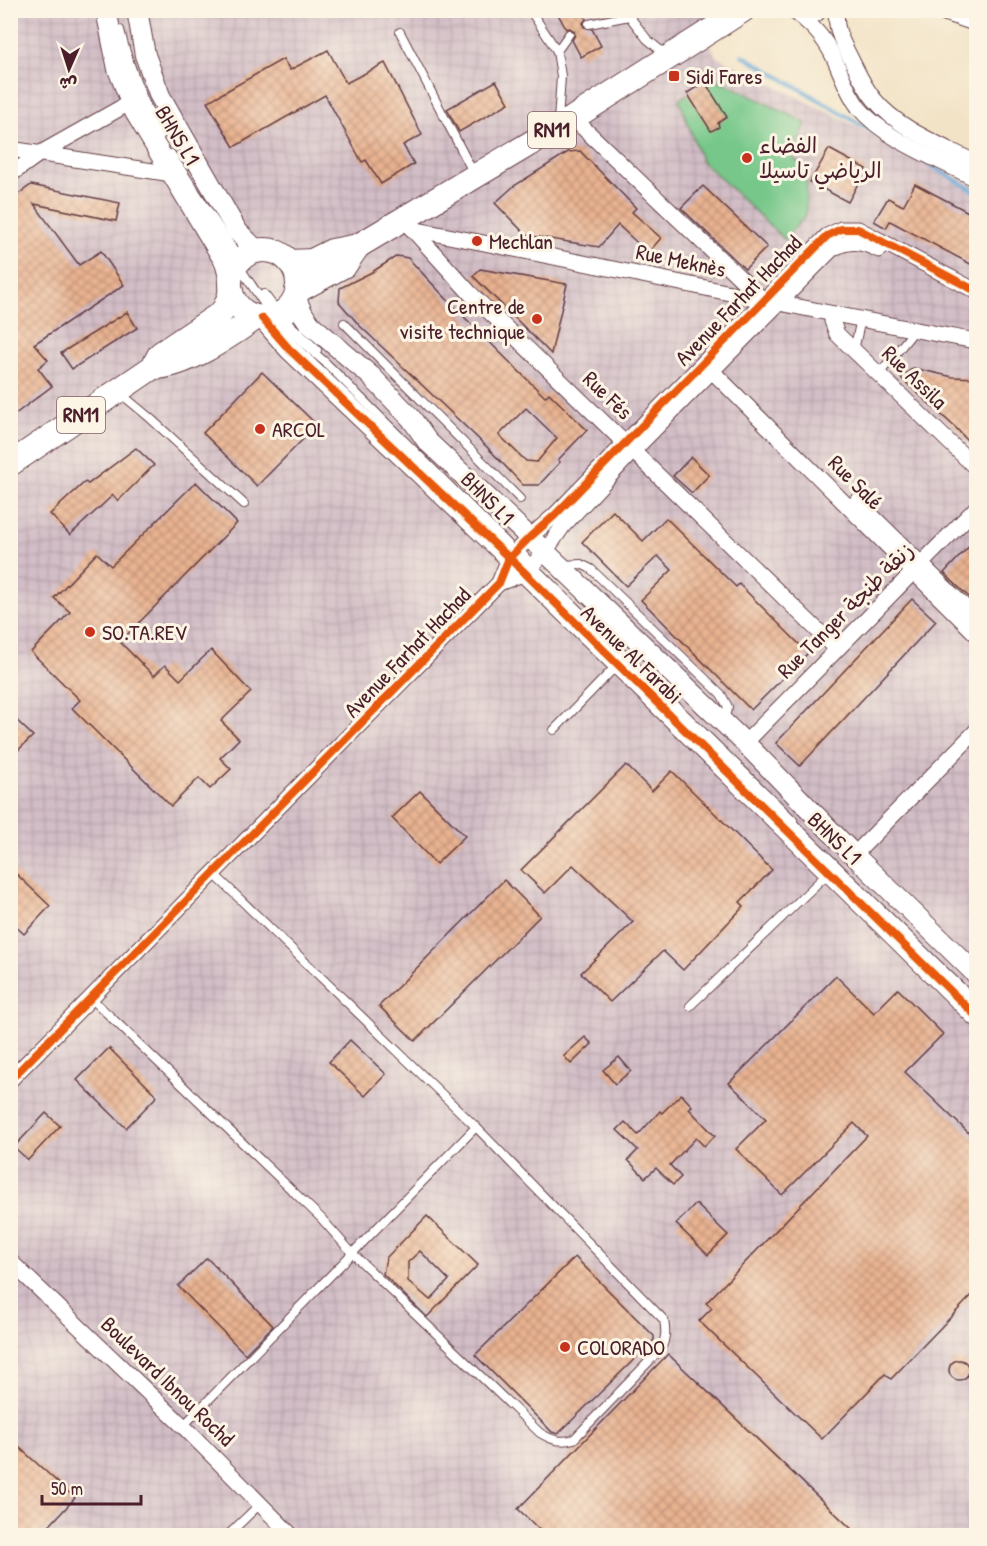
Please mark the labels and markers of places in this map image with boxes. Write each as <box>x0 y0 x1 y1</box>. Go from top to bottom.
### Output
place label: Sidi Fares <box>686 61 762 91</box>
marker: Sidi Fares <box>667 69 681 83</box>
place label: الفضاء الرياضي تاسيلا <box>759 130 882 190</box>
marker: الفضاء الرياضي تاسيلا <box>740 151 754 165</box>
place label: Mechlan <box>489 226 553 256</box>
marker: Mechlan <box>470 234 484 248</box>
place label: Centre de visite technique <box>400 291 525 346</box>
marker: Centre de visite technique <box>530 312 544 326</box>
place label: ARCOL <box>272 414 325 444</box>
marker: ARCOL <box>253 422 267 436</box>
place label: SO.TA.REV <box>102 617 187 647</box>
marker: SO.TA.REV <box>83 625 97 639</box>
place label: COLORADO <box>577 1332 665 1362</box>
marker: COLORADO <box>558 1340 572 1354</box>

